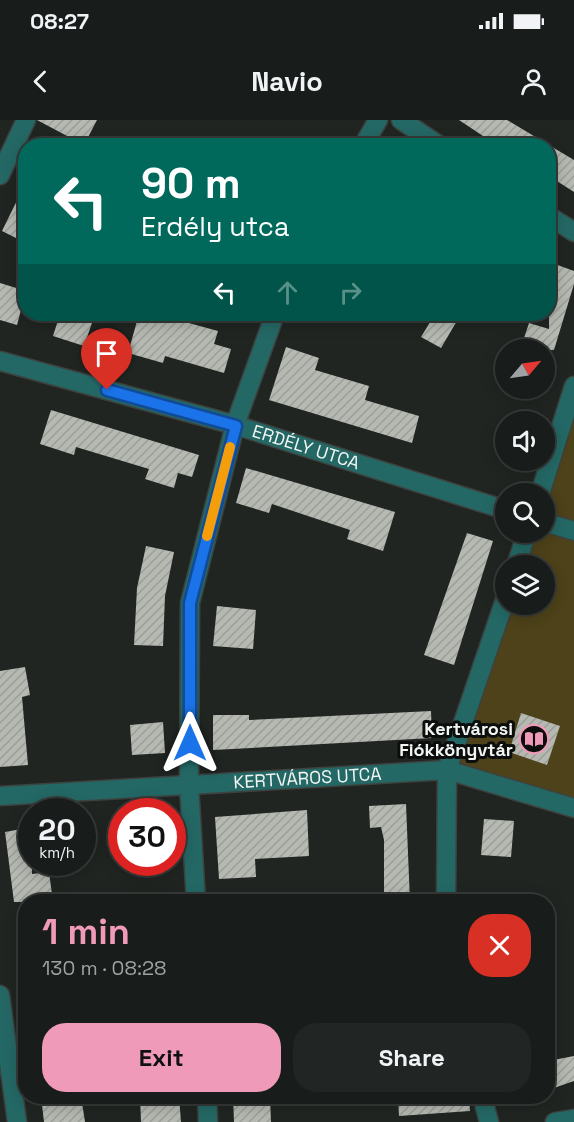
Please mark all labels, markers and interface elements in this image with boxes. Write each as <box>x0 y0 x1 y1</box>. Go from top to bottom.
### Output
text: 08:27 <box>30 7 89 35</box>
text: Navio <box>251 64 323 99</box>
icon: back <box>24 65 57 98</box>
icon: person <box>517 65 550 98</box>
text: 90 m <box>141 157 241 210</box>
icon: left <box>42 162 120 240</box>
text: Erdély utca <box>141 209 289 244</box>
icon: left <box>208 276 241 309</box>
icon: ahead <box>271 276 304 309</box>
icon: right <box>334 276 367 309</box>
pin <box>81 328 132 390</box>
icon: arrive <box>90 337 123 370</box>
north arrow <box>495 339 555 399</box>
map controls <box>495 339 555 615</box>
button: sound <box>495 411 555 471</box>
street label: ERDÉLY UTCA <box>250 419 363 474</box>
button: search <box>495 483 555 543</box>
button: layers <box>495 555 555 615</box>
position arrow <box>158 711 222 775</box>
place label: Kertvárosi Fiókkönyvtár <box>399 717 513 761</box>
library icon: Kertvárosi Fiókkönyvtár <box>518 723 550 755</box>
street label: KERTVÁROS UTCA <box>233 762 382 793</box>
speed limit sign: 30 <box>108 798 186 876</box>
text: 20 <box>38 810 76 849</box>
text: km/h <box>39 843 75 862</box>
text: 1 min <box>42 909 130 955</box>
button: close <box>468 914 531 977</box>
text: 130 m · 08:28 <box>42 955 166 981</box>
button: Exit <box>42 1023 281 1092</box>
button: Share <box>293 1023 531 1092</box>

